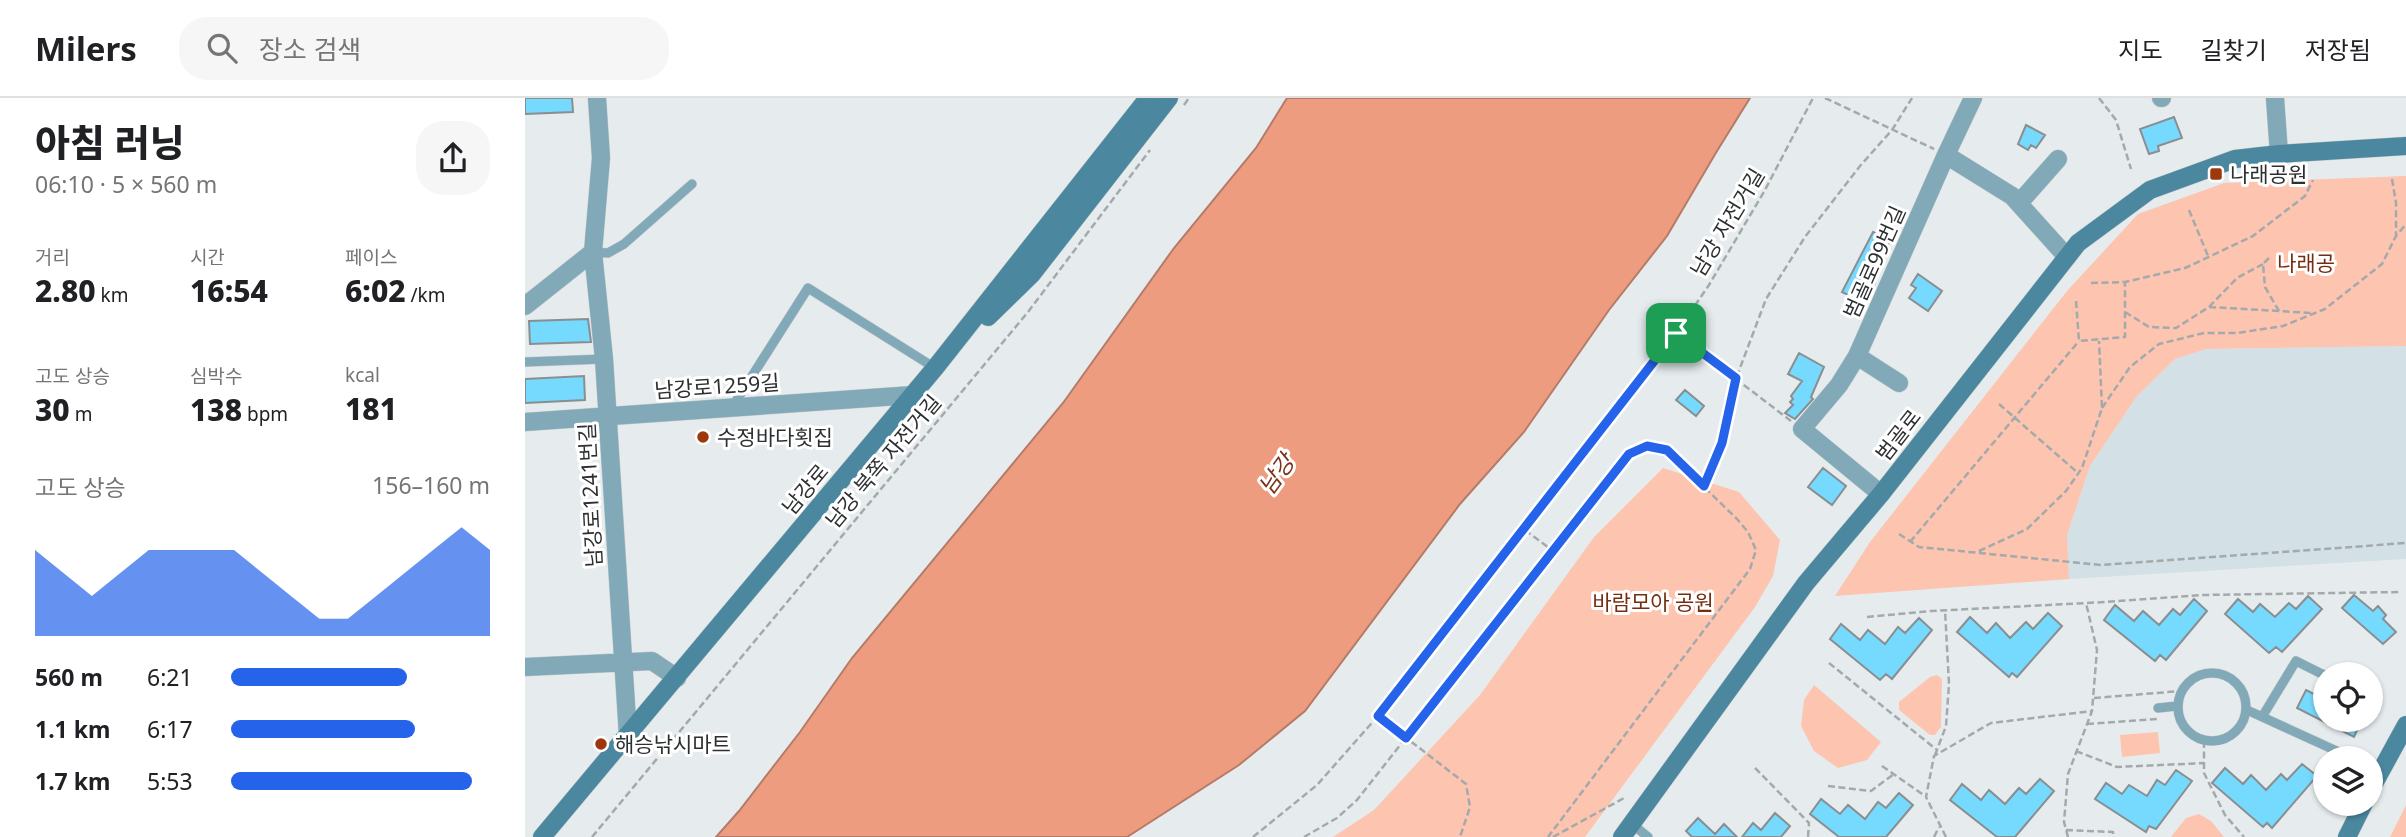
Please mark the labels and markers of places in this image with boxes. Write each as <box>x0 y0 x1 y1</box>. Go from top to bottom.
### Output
place label: 나래공원 <box>2230 160 2307 188</box>
marker: 나래공원 <box>2208 166 2224 182</box>
pin <box>1646 303 1706 363</box>
place label: 수정바다횟집 <box>717 423 833 451</box>
marker: 수정바다횟집 <box>695 429 711 445</box>
place label: 해승낚시마트 <box>615 730 731 758</box>
marker: 해승낚시마트 <box>593 736 609 752</box>

